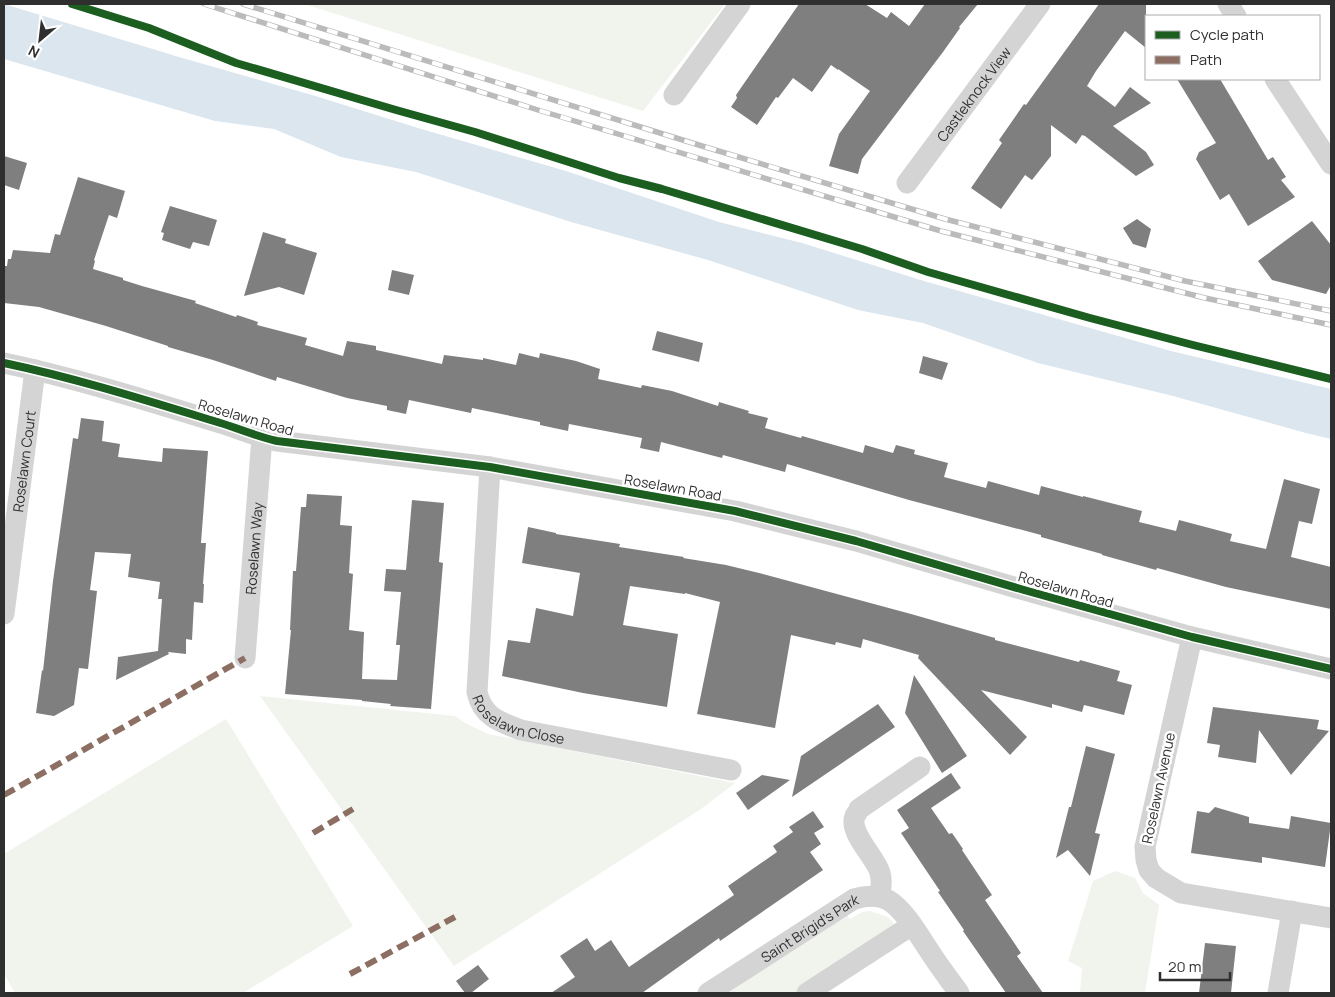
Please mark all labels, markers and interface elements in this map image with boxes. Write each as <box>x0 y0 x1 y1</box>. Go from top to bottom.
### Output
north arrow <box>15 15 65 65</box>
legend <box>1145 15 1320 80</box>
text: Cycle path <box>1190 24 1264 45</box>
text: N <box>25 41 43 63</box>
street label: Castleknock View <box>932 43 1015 145</box>
text: Path <box>1190 49 1222 70</box>
street label: Roselawn Road <box>196 394 296 440</box>
street label: Roselawn Court <box>8 409 39 513</box>
street label: Roselawn Road <box>623 469 723 505</box>
street label: Roselawn Way <box>240 501 267 595</box>
street label: Roselawn Road <box>1016 566 1116 612</box>
street label: Roselawn Close <box>469 692 566 748</box>
street label: Roselawn Avenue <box>1137 731 1179 845</box>
street label: Saint Brigid's Park <box>757 889 861 966</box>
scale bar <box>1160 950 1230 982</box>
text: 20 m <box>1168 956 1201 977</box>

